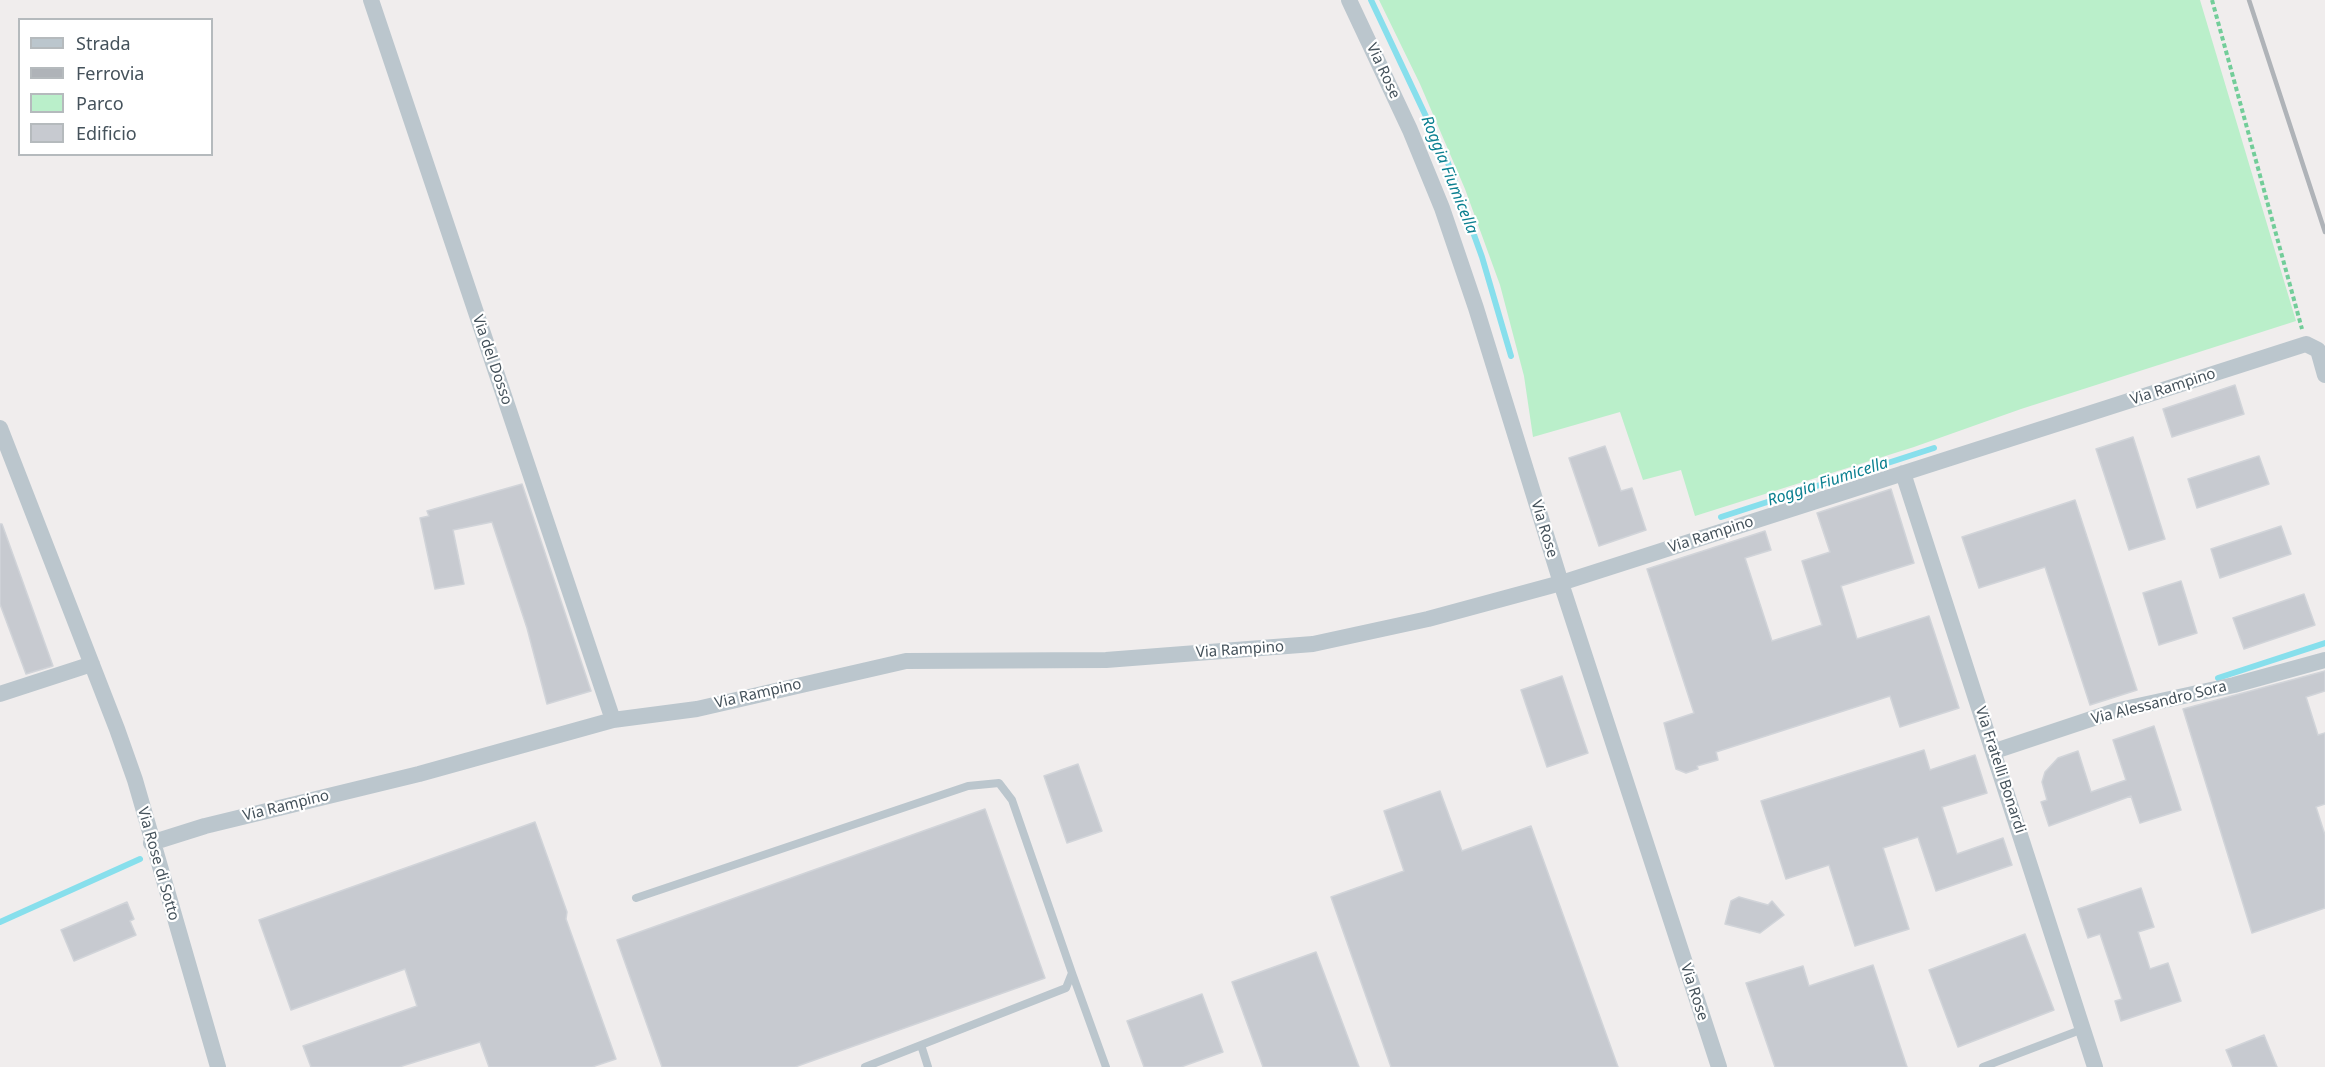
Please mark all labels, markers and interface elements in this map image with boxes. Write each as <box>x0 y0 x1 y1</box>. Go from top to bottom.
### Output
legend <box>18 18 213 156</box>
text: Strada <box>76 31 131 55</box>
street label: Via Rose <box>1362 40 1404 102</box>
text: Ferrovia <box>76 61 144 85</box>
text: Parco <box>76 91 124 115</box>
water label: Roggia Fiumicella <box>1417 113 1481 237</box>
text: Edificio <box>76 121 137 145</box>
street label: Via del Dosso <box>468 313 516 407</box>
street label: Via Rampino <box>2128 365 2218 409</box>
water label: Roggia Fiumicella <box>1765 453 1891 511</box>
street label: Via Rose <box>1527 498 1561 560</box>
street label: Via Rampino <box>1666 513 1756 557</box>
street label: Via Rampino <box>1195 638 1285 662</box>
street label: Via Rampino <box>713 675 803 713</box>
street label: Via Alessandro Sora <box>2089 677 2229 729</box>
street label: Via Fratelli Bonardi <box>1971 704 2029 836</box>
street label: Via Rampino <box>241 787 331 825</box>
street label: Via Rose di Sotto <box>133 805 183 923</box>
street label: Via Rose <box>1676 961 1712 1023</box>

